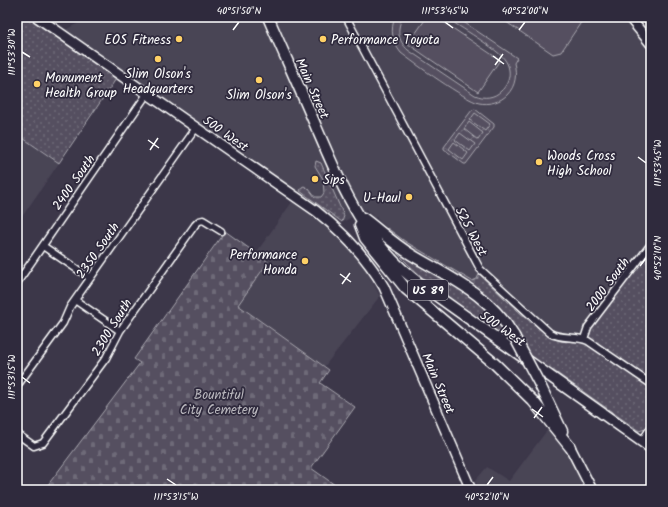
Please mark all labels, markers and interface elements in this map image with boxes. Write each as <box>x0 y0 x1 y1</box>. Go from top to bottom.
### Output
text: 40°51'50"N <box>217 3 261 19</box>
text: 111°53'45"W <box>421 3 469 19</box>
text: 40°52'00"N <box>502 3 549 19</box>
text: 111°53'30"W <box>4 28 20 76</box>
place label: EOS Fitness <box>105 30 171 51</box>
place label: Performance Toyota <box>331 30 439 51</box>
marker: EOS Fitness <box>174 34 184 44</box>
marker: Performance Toyota <box>318 34 328 44</box>
marker: Slim Olson's Headquarters <box>153 54 163 64</box>
street label: Main Street <box>289 55 335 123</box>
place label: Slim Olson's Headquarters <box>123 64 194 100</box>
place label: Monument Health Group <box>45 68 117 104</box>
marker: Slim Olson's <box>254 75 264 85</box>
marker: Monument Health Group <box>32 79 42 89</box>
place label: Slim Olson's <box>226 85 292 106</box>
street label: 500 West <box>198 111 253 158</box>
text: 111°53'45"W <box>650 139 666 187</box>
place label: Woods Cross High School <box>547 146 616 182</box>
street label: 2400 South <box>47 151 101 215</box>
marker: Woods Cross High School <box>534 157 544 167</box>
place label: Sips <box>323 170 345 191</box>
marker: Sips <box>310 174 320 184</box>
place label: U-Haul <box>363 188 401 209</box>
marker: U-Haul <box>404 192 414 202</box>
street label: 525 West <box>449 203 493 261</box>
street label: 2350 South <box>71 218 125 283</box>
text: 40°52'10"N <box>650 235 666 280</box>
place label: Performance Honda <box>230 245 297 281</box>
street label: 2000 South <box>581 253 636 317</box>
marker: Performance Honda <box>300 256 310 266</box>
road number: US 89 <box>408 280 448 300</box>
street label: 2300 South <box>86 295 138 361</box>
street label: 500 West <box>475 306 530 353</box>
street label: Main Street <box>415 350 460 418</box>
text: 111°53'15"W <box>4 354 20 399</box>
park label: Bountiful City Cemetery <box>180 385 259 421</box>
text: 111°53'15"W <box>154 489 199 505</box>
text: 40°52'10"N <box>465 489 510 505</box>

